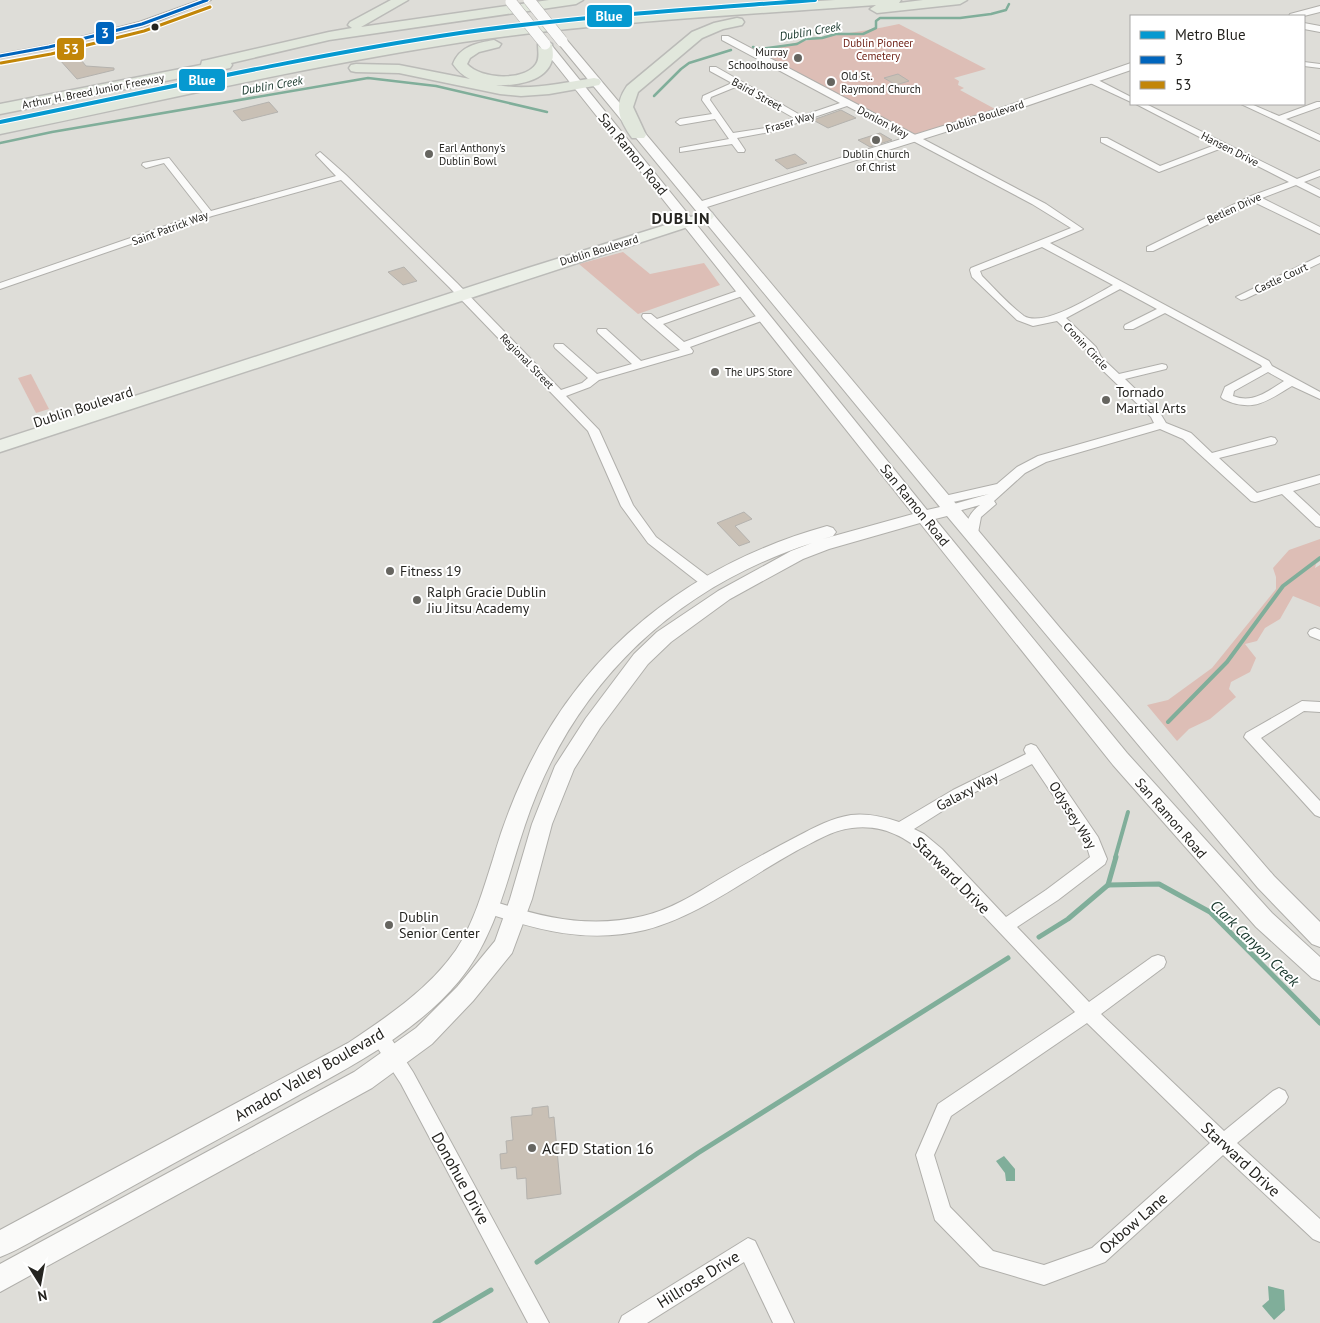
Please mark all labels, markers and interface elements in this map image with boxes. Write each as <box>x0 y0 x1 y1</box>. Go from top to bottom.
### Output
line badge: Blue <box>586 4 633 28</box>
text: Blue <box>595 7 623 25</box>
legend <box>1130 15 1305 105</box>
water label: Dublin Creek <box>778 18 843 44</box>
line badge: 3 <box>95 21 115 45</box>
unlabelled marker <box>150 22 160 32</box>
text: 3 <box>101 24 109 42</box>
text: Metro Blue <box>1175 25 1246 44</box>
park label: Dublin Pioneer Cemetery <box>843 36 913 63</box>
line badge: 53 <box>56 37 85 61</box>
text: 53 <box>63 40 79 58</box>
place label: Murray Schoolhouse <box>728 45 789 72</box>
text: 3 <box>1175 50 1183 69</box>
marker: Murray Schoolhouse <box>792 52 804 64</box>
line badge: Blue <box>178 68 226 92</box>
place label: Old St. Raymond Church <box>841 69 921 96</box>
street label: Arthur H. Breed Junior Freeway <box>21 70 166 112</box>
text: Blue <box>188 71 216 89</box>
water label: Dublin Creek <box>240 72 305 98</box>
street label: Baird Street <box>729 74 785 114</box>
text: 53 <box>1175 75 1191 94</box>
marker: Old St. Raymond Church <box>825 76 837 88</box>
street label: Dublin Boulevard <box>944 97 1026 135</box>
street label: Donlon Way <box>855 103 912 142</box>
street label: Fraser Way <box>764 108 817 136</box>
street label: San Ramon Road <box>594 109 672 199</box>
street label: Hansen Drive <box>1199 129 1261 170</box>
marker: Dublin Church of Christ <box>870 134 882 146</box>
place label: Earl Anthony's Dublin Bowl <box>439 141 506 168</box>
place label: Dublin Church of Christ <box>842 147 910 174</box>
marker: Earl Anthony's Dublin Bowl <box>423 148 435 160</box>
street label: Betlen Drive <box>1205 189 1264 227</box>
street label: Saint Patrick Way <box>130 207 211 248</box>
district label: DUBLIN <box>651 208 711 228</box>
street label: Dublin Boulevard <box>558 231 640 269</box>
street label: Castle Court <box>1252 259 1310 296</box>
street label: Cronin Circle <box>1060 319 1112 373</box>
street label: Regional Street <box>497 330 557 392</box>
place label: The UPS Store <box>725 365 793 379</box>
marker: The UPS Store <box>709 366 721 378</box>
street label: Dublin Boulevard <box>31 382 135 432</box>
place label: Tornado Martial Arts <box>1116 383 1186 417</box>
marker: Tornado Martial Arts <box>1100 394 1112 406</box>
street label: San Ramon Road <box>876 460 954 550</box>
place label: Fitness 19 <box>400 562 461 580</box>
marker: Fitness 19 <box>384 565 396 577</box>
place label: Ralph Gracie Dublin Jiu Jitsu Academy <box>426 583 546 617</box>
marker: Ralph Gracie Dublin Jiu Jitsu Academy <box>411 594 423 606</box>
street label: Galaxy Way <box>933 767 1002 815</box>
street label: San Ramon Road <box>1131 774 1211 862</box>
street label: Odyssey Way <box>1045 778 1101 852</box>
street label: Starward Drive <box>909 832 995 918</box>
water label: Clark Canyon Creek <box>1207 896 1304 991</box>
place label: Dublin Senior Center <box>399 908 480 942</box>
marker: Dublin Senior Center <box>383 919 395 931</box>
street label: Amador Valley Boulevard <box>230 1023 388 1125</box>
street label: Starward Drive <box>1197 1117 1285 1201</box>
street label: Donohue Drive <box>428 1129 494 1227</box>
place label: ACFD Station 16 <box>542 1138 654 1158</box>
marker: ACFD Station 16 <box>526 1142 538 1154</box>
street label: Oxbow Lane <box>1095 1188 1171 1258</box>
street label: Hillrose Drive <box>653 1246 743 1312</box>
north arrow <box>15 1258 65 1308</box>
text: N <box>36 1286 49 1305</box>

